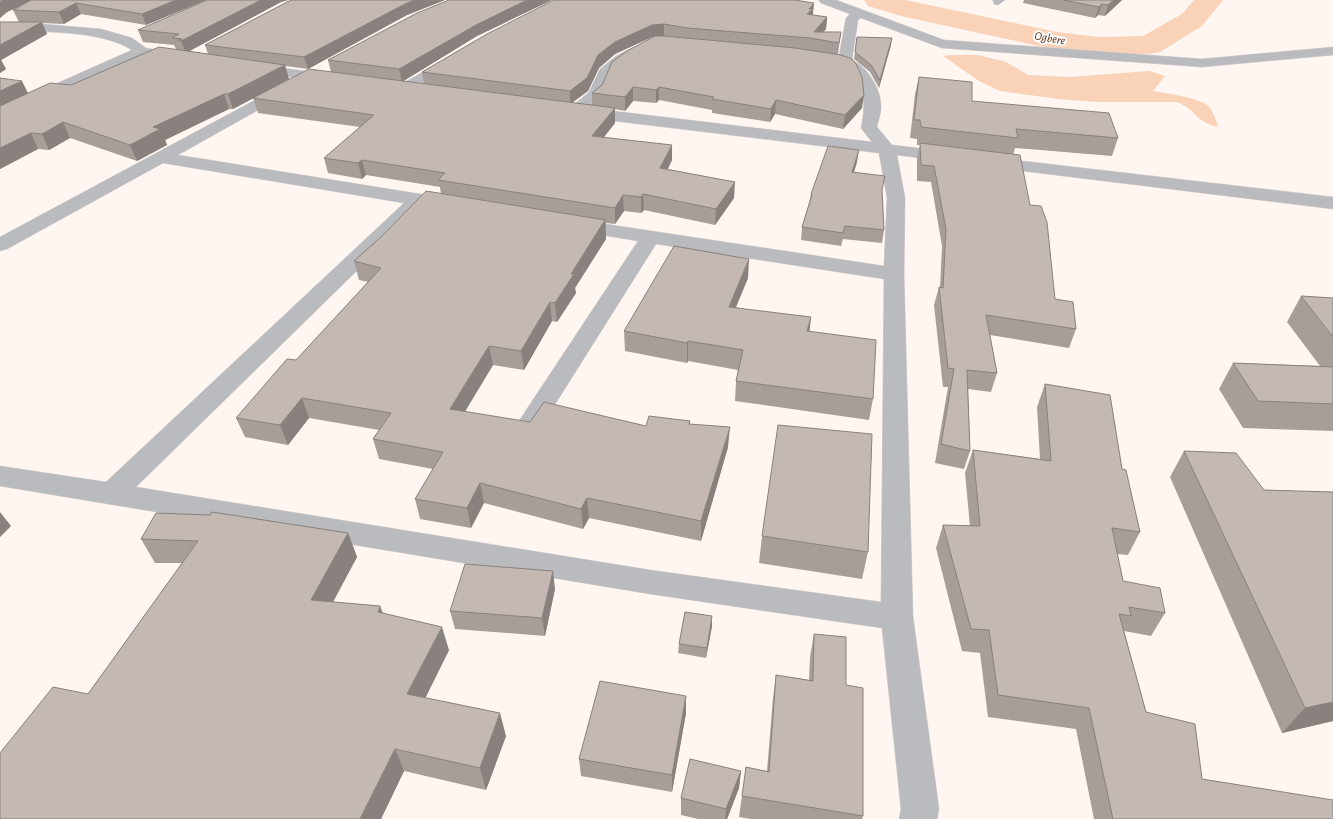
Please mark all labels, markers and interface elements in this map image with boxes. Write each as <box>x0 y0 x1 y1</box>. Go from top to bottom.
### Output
water label: Ogbere <box>1034 29 1067 47</box>

